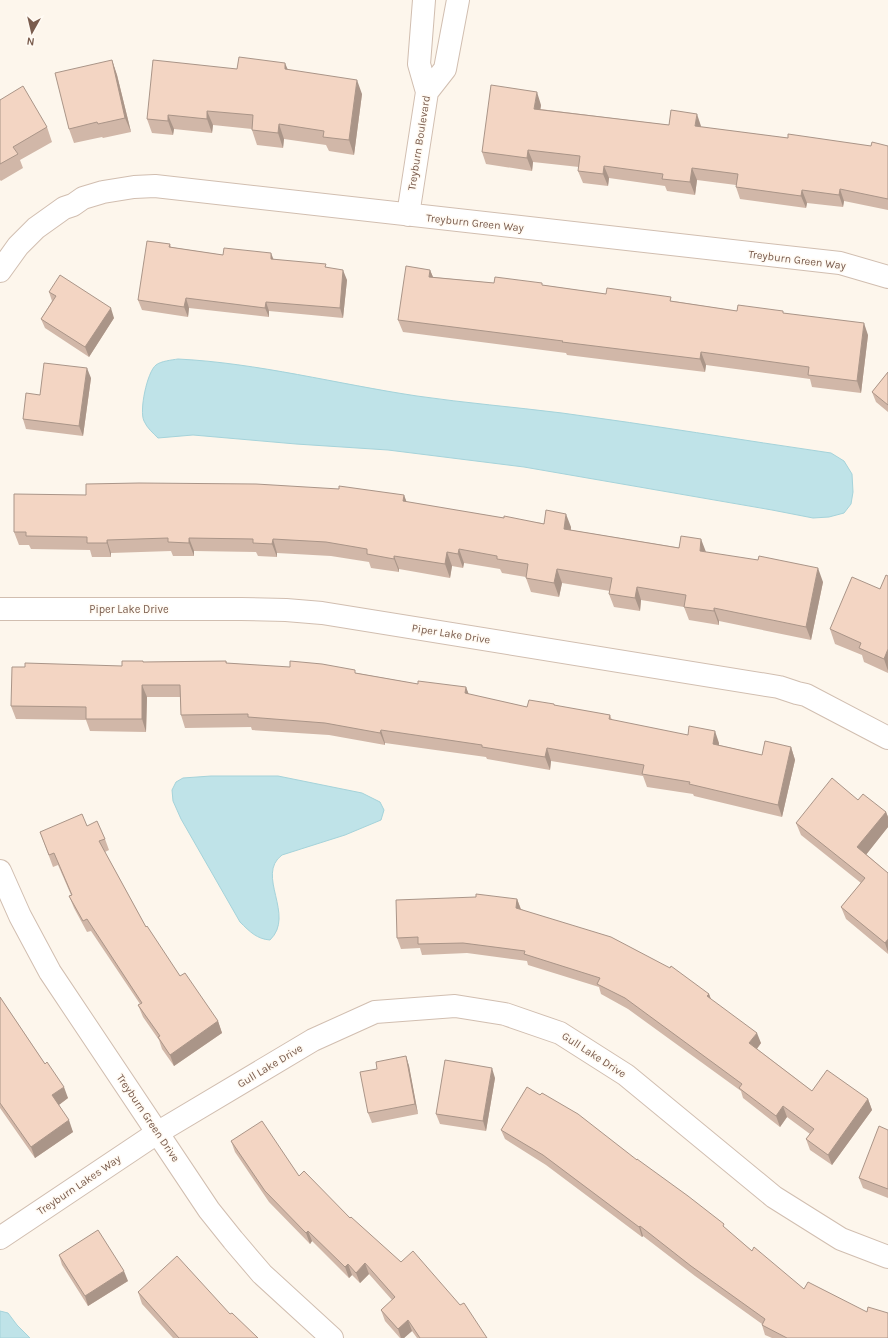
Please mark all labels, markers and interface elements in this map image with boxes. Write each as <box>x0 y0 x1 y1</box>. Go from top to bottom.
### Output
north arrow <box>12 12 52 52</box>
text: N <box>26 34 35 48</box>
street label: Treyburn Boulevard <box>405 94 433 192</box>
street label: Treyburn Green Way <box>426 211 524 235</box>
street label: Treyburn Green Way <box>748 248 846 272</box>
street label: Piper Lake Drive <box>89 603 169 616</box>
street label: Piper Lake Drive <box>411 621 492 647</box>
street label: Gull Lake Drive <box>559 1029 629 1081</box>
street label: Gull Lake Drive <box>235 1041 305 1091</box>
street label: Treyburn Green Drive <box>114 1072 182 1165</box>
street label: Treyburn Lakes Way <box>35 1152 123 1218</box>

